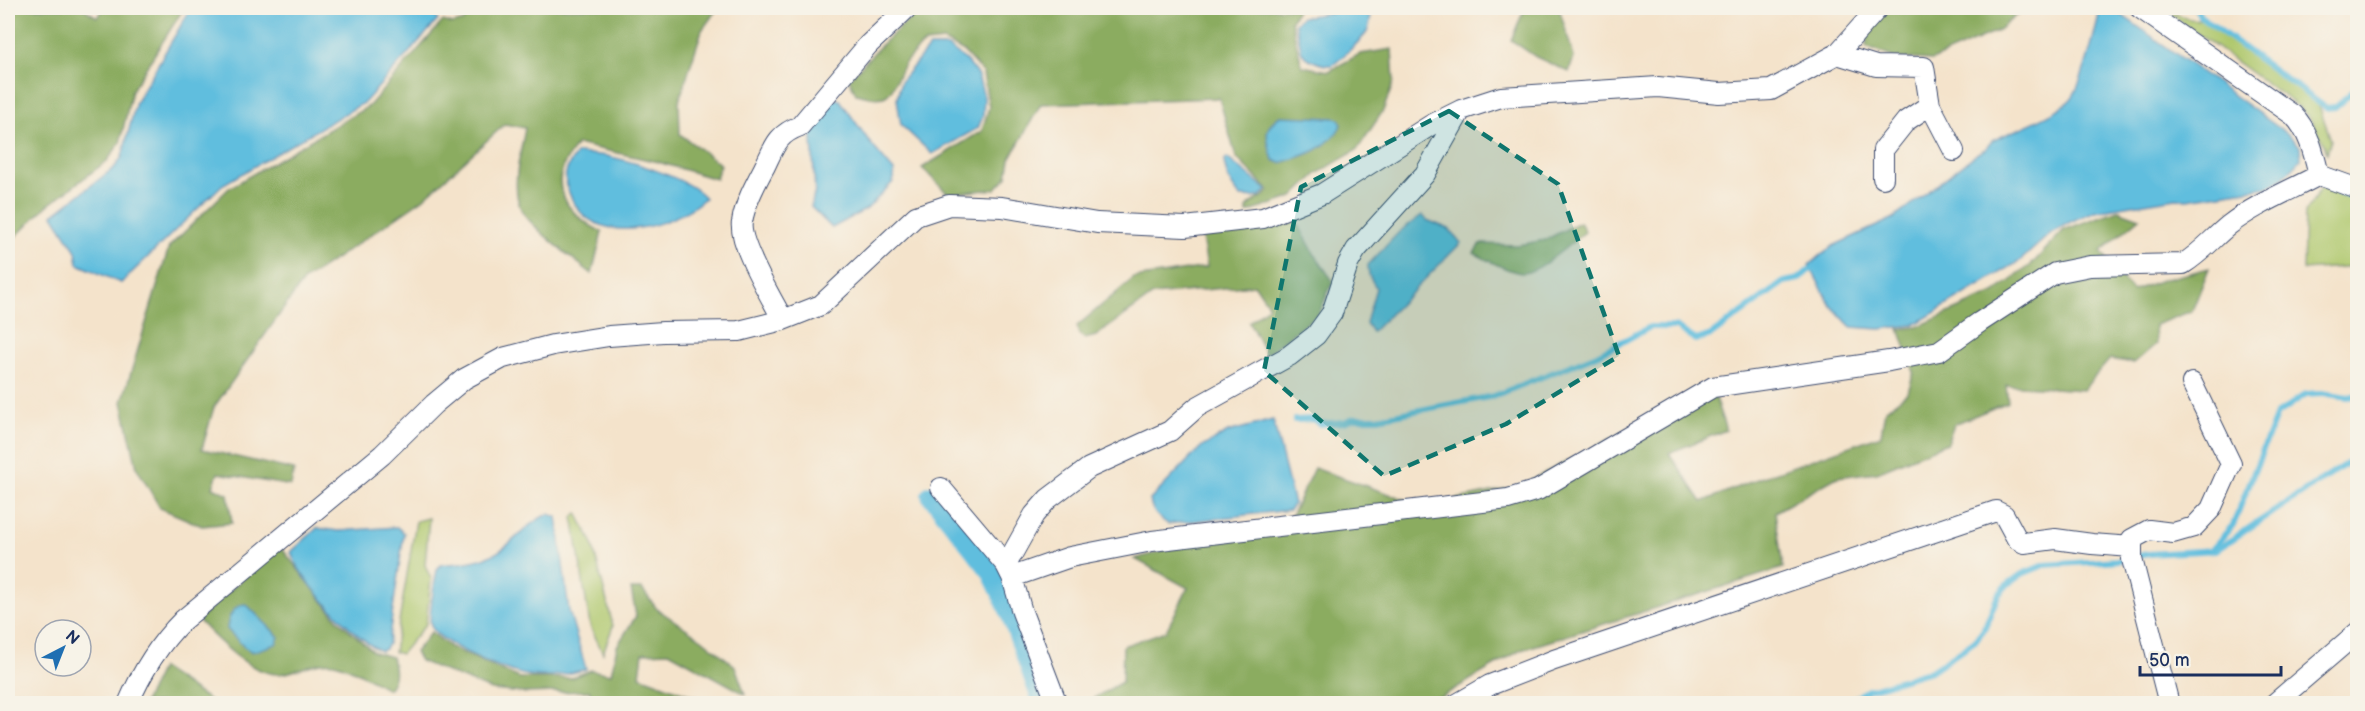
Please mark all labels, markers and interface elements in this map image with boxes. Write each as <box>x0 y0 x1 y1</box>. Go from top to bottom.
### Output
north arrow <box>33 618 93 678</box>
text: N <box>61 627 83 649</box>
scale bar <box>2140 639 2281 677</box>
text: 50 m <box>2149 650 2190 671</box>

